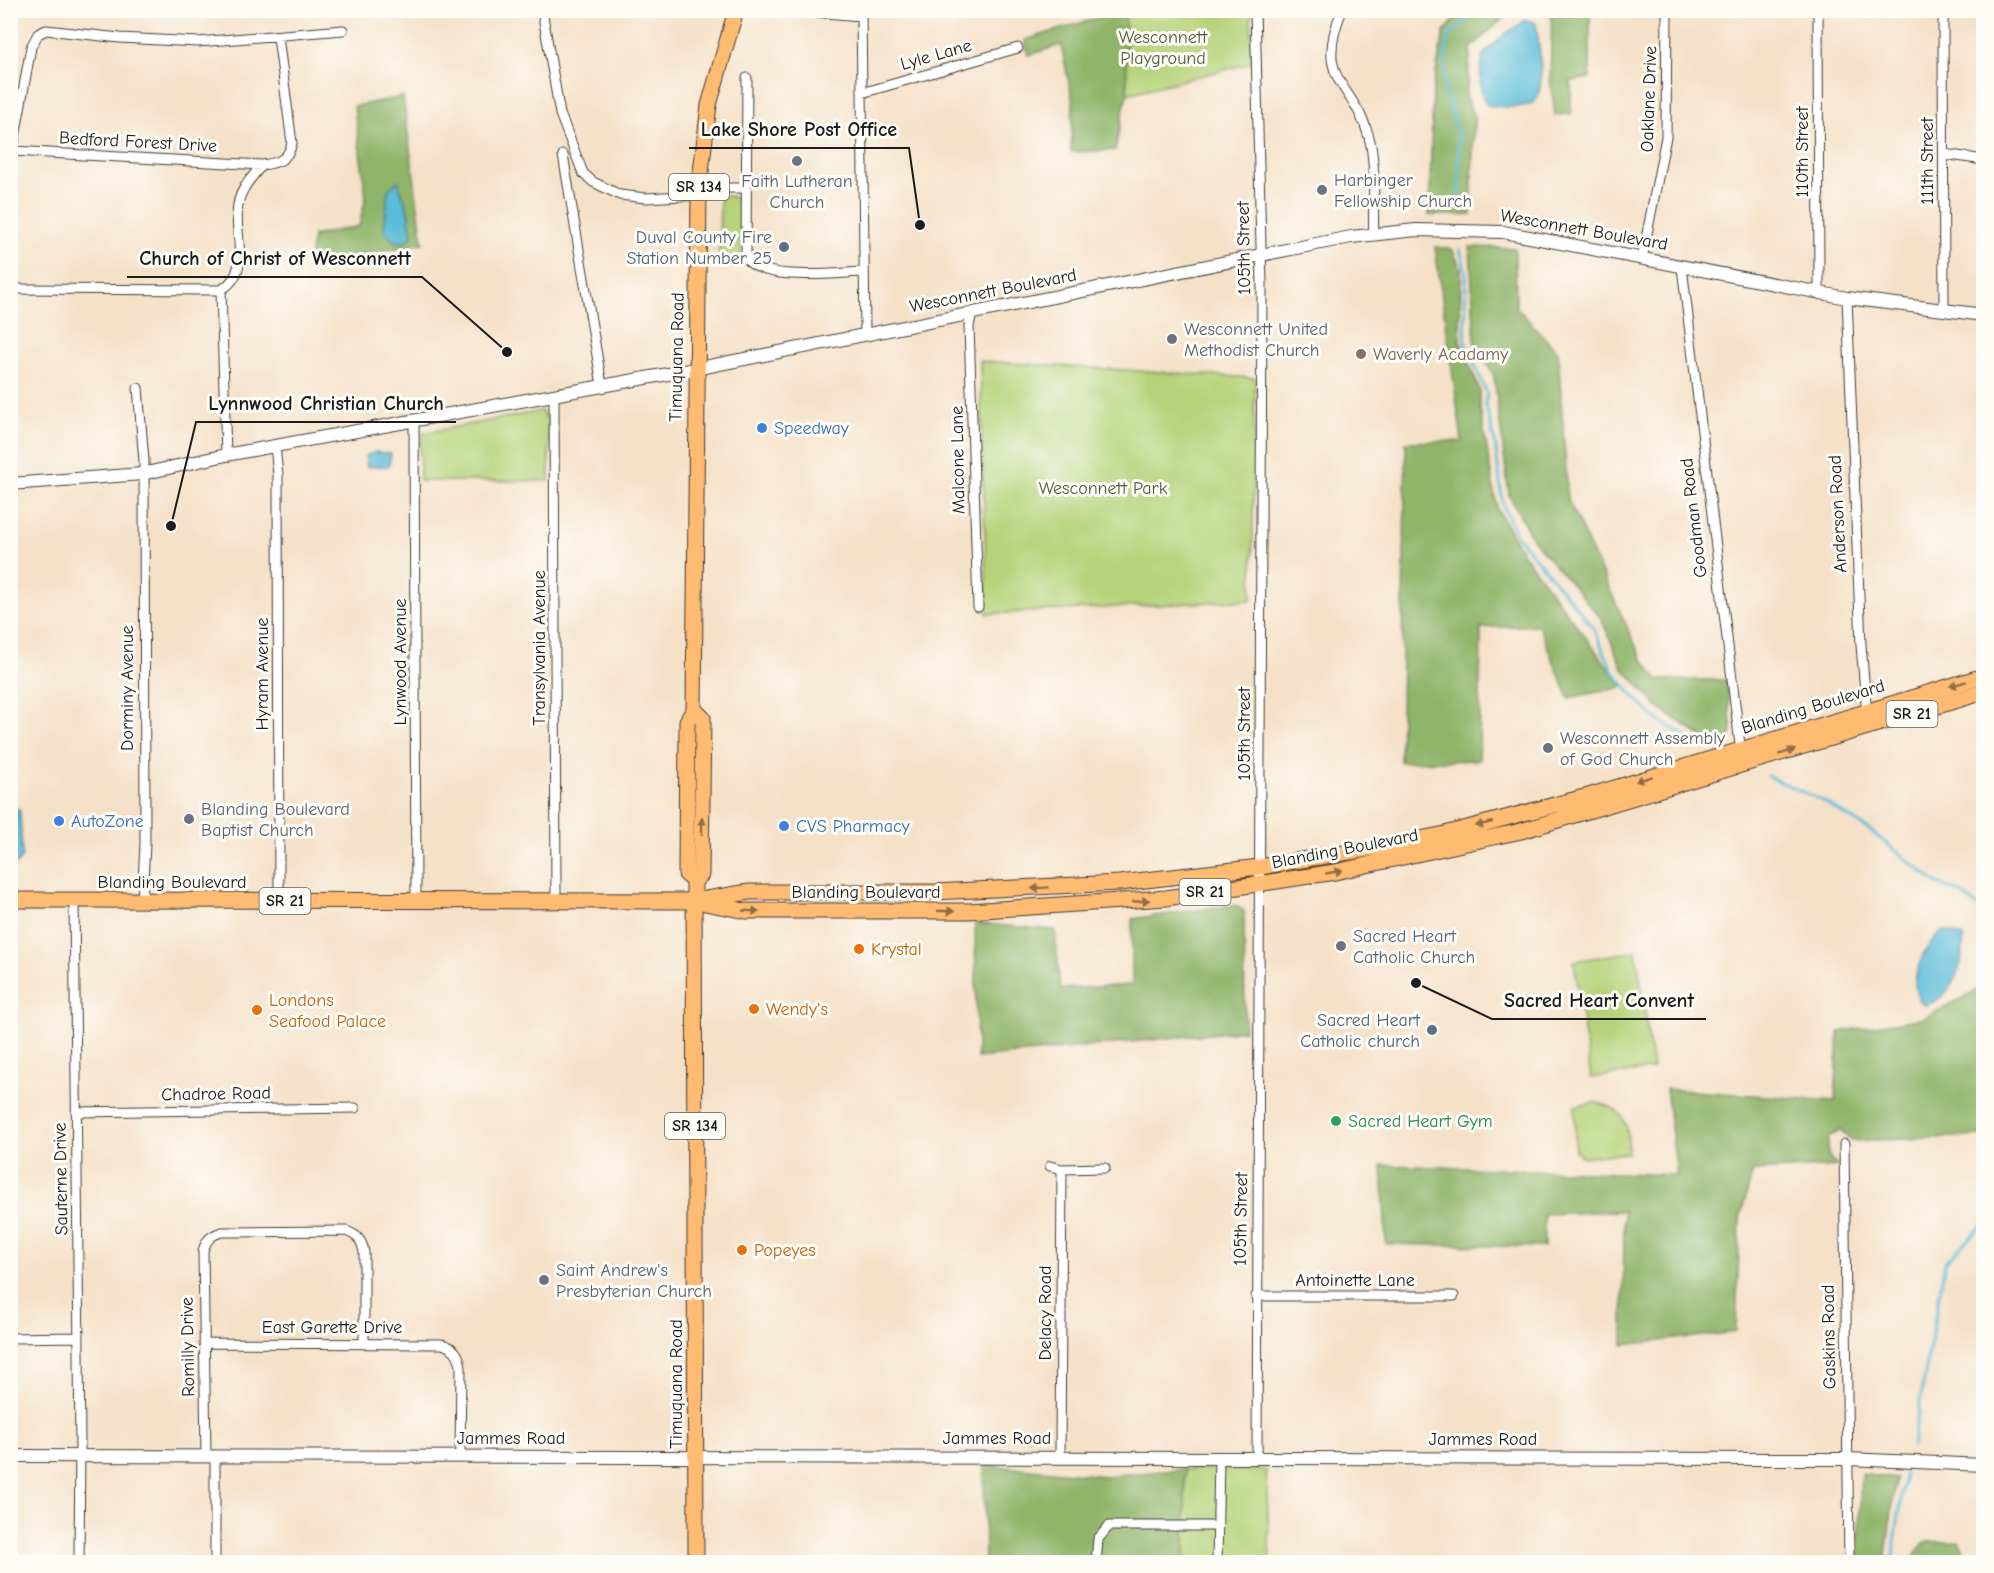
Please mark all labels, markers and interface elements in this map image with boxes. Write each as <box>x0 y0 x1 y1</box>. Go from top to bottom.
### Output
park label: Wesconnett Playground <box>1119 27 1208 69</box>
street label: Lyle Lane <box>898 35 974 75</box>
street label: Oaklane Drive <box>1637 45 1661 153</box>
street label: 110th Street <box>1792 106 1813 198</box>
callout: Lake Shore Post Office <box>689 110 909 148</box>
street label: 111th Street <box>1917 117 1938 205</box>
text: Lake Shore Post Office <box>701 118 897 141</box>
street label: Bedford Forest Drive <box>58 127 218 157</box>
marker: Faith Lutheran Church <box>790 154 804 168</box>
place label: Harbinger Fellowship Church <box>1334 170 1472 212</box>
place label: Faith Lutheran Church <box>741 171 853 213</box>
road number: SR 134 <box>669 174 729 200</box>
marker: Harbinger Fellowship Church <box>1315 183 1329 197</box>
street label: 105th Street <box>1233 200 1255 295</box>
street label: Wesconnett Boulevard <box>1499 205 1669 255</box>
place label: Duval County Fire Station Number 25 <box>627 227 772 269</box>
callout: Church of Christ of Wesconnett <box>127 239 422 277</box>
marker: Duval County Fire Station Number 25 <box>777 240 791 254</box>
text: Church of Christ of Wesconnett <box>139 247 411 270</box>
street label: Wesconnett Boulevard <box>908 265 1078 317</box>
street label: Timuquana Road <box>665 292 689 422</box>
place label: Wesconnett United Methodist Church <box>1184 319 1328 361</box>
marker: Wesconnett United Methodist Church <box>1165 332 1179 346</box>
place label: Waverly Acadamy <box>1373 344 1509 365</box>
marker: Waverly Acadamy <box>1354 347 1368 361</box>
callout: Lynnwood Christian Church <box>196 384 456 422</box>
text: Lynnwood Christian Church <box>208 392 444 415</box>
street label: Malcone Lane <box>947 406 969 514</box>
place label: Speedway <box>774 418 850 439</box>
marker: Speedway <box>755 421 769 435</box>
street label: Anderson Road <box>1824 455 1852 573</box>
street label: Goodman Road <box>1676 457 1712 579</box>
park label: Wesconnett Park <box>1039 478 1168 499</box>
street label: Transylvania Avenue <box>529 570 550 726</box>
street label: Lynwood Avenue <box>390 599 411 725</box>
street label: Hyram Avenue <box>252 618 273 730</box>
street label: Dorminy Avenue <box>117 625 138 751</box>
street label: Blanding Boulevard <box>1739 675 1887 739</box>
one-way arrow <box>1948 680 1966 689</box>
street label: 105th Street <box>1234 686 1255 781</box>
road number: SR 21 <box>1886 701 1938 727</box>
place label: Wesconnett Assembly of God Church <box>1560 728 1726 770</box>
marker: Wesconnett Assembly of God Church <box>1541 741 1555 755</box>
one-way arrow <box>1778 747 1796 756</box>
one-way arrow <box>1635 775 1653 784</box>
place label: Blanding Boulevard Baptist Church <box>201 799 350 841</box>
place label: AutoZone <box>71 811 144 832</box>
marker: Blanding Boulevard Baptist Church <box>182 812 196 826</box>
marker: AutoZone <box>52 814 66 828</box>
place label: CVS Pharmacy <box>796 816 911 837</box>
one-way arrow <box>697 817 707 836</box>
marker: CVS Pharmacy <box>777 819 791 833</box>
one-way arrow <box>1475 820 1493 830</box>
street label: Blanding Boulevard <box>1270 824 1420 874</box>
one-way arrow <box>1324 867 1343 876</box>
street label: Blanding Boulevard <box>98 872 246 893</box>
road number: SR 21 <box>1180 879 1230 905</box>
street label: Blanding Boulevard <box>792 882 940 903</box>
one-way arrow <box>1031 883 1050 892</box>
road number: SR 21 <box>260 888 310 914</box>
one-way arrow <box>1131 896 1150 906</box>
one-way arrow <box>742 906 761 915</box>
one-way arrow <box>937 906 956 916</box>
place label: Sacred Heart Catholic Church <box>1353 926 1475 968</box>
place label: Krystal <box>871 939 922 960</box>
marker: Sacred Heart Catholic Church <box>1334 939 1348 953</box>
marker: Krystal <box>852 942 866 956</box>
callout: Sacred Heart Convent <box>1492 981 1706 1019</box>
text: Sacred Heart Convent <box>1504 989 1694 1012</box>
place label: Londons Seafood Palace <box>269 990 386 1032</box>
place label: Wendy's <box>766 999 828 1020</box>
marker: Wendy's <box>747 1002 761 1016</box>
marker: Londons Seafood Palace <box>250 1003 264 1017</box>
place label: Sacred Heart Catholic church <box>1300 1010 1421 1052</box>
marker: Sacred Heart Catholic church <box>1425 1023 1439 1037</box>
street label: Chadroe Road <box>161 1083 271 1105</box>
place label: Sacred Heart Gym <box>1348 1111 1493 1132</box>
road number: SR 134 <box>665 1113 725 1139</box>
marker: Sacred Heart Gym <box>1329 1114 1343 1128</box>
street label: Sauterne Drive <box>50 1122 72 1236</box>
street label: 105th Street <box>1230 1171 1252 1266</box>
place label: Popeyes <box>754 1240 816 1261</box>
marker: Popeyes <box>735 1243 749 1257</box>
place label: Saint Andrew's Presbyterian Church <box>556 1260 712 1302</box>
street label: Delacy Road <box>1035 1265 1056 1361</box>
street label: Antoinette Lane <box>1295 1270 1415 1291</box>
marker: Saint Andrew's Presbyterian Church <box>537 1273 551 1287</box>
street label: Gaskins Road <box>1818 1284 1840 1390</box>
street label: Romilly Drive <box>177 1297 199 1397</box>
street label: East Garette Drive <box>262 1317 402 1338</box>
street label: Timuquana Road <box>666 1319 687 1449</box>
street label: Jammes Road <box>457 1428 565 1449</box>
street label: Jammes Road <box>943 1428 1051 1449</box>
street label: Jammes Road <box>1429 1429 1537 1450</box>

